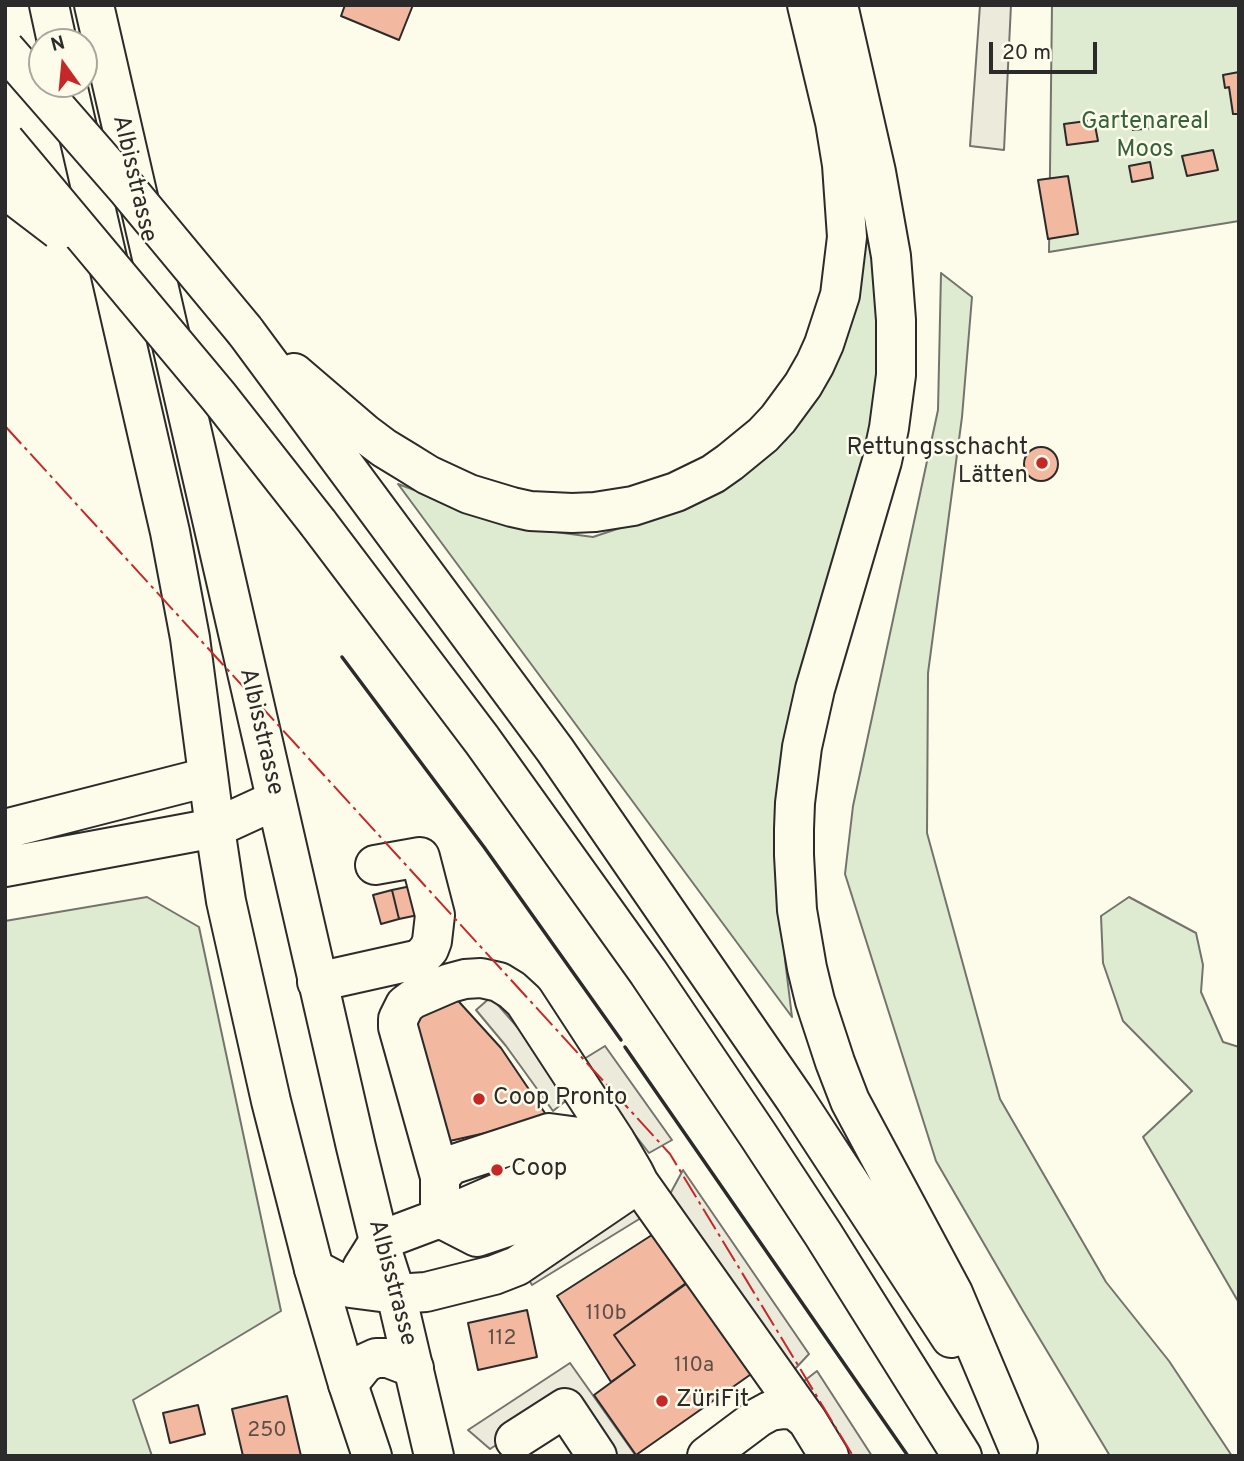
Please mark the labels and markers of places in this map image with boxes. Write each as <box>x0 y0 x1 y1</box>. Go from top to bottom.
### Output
place label: Rettungsschacht Lätten <box>847 435 1028 491</box>
marker: Rettungsschacht Lätten <box>1034 455 1050 471</box>
place label: Coop Pronto <box>493 1085 627 1113</box>
marker: Coop Pronto <box>471 1091 487 1107</box>
place label: Coop <box>511 1156 567 1184</box>
marker: Coop <box>489 1162 505 1178</box>
place label: ZüriFit <box>676 1387 749 1415</box>
marker: ZüriFit <box>654 1393 670 1409</box>

